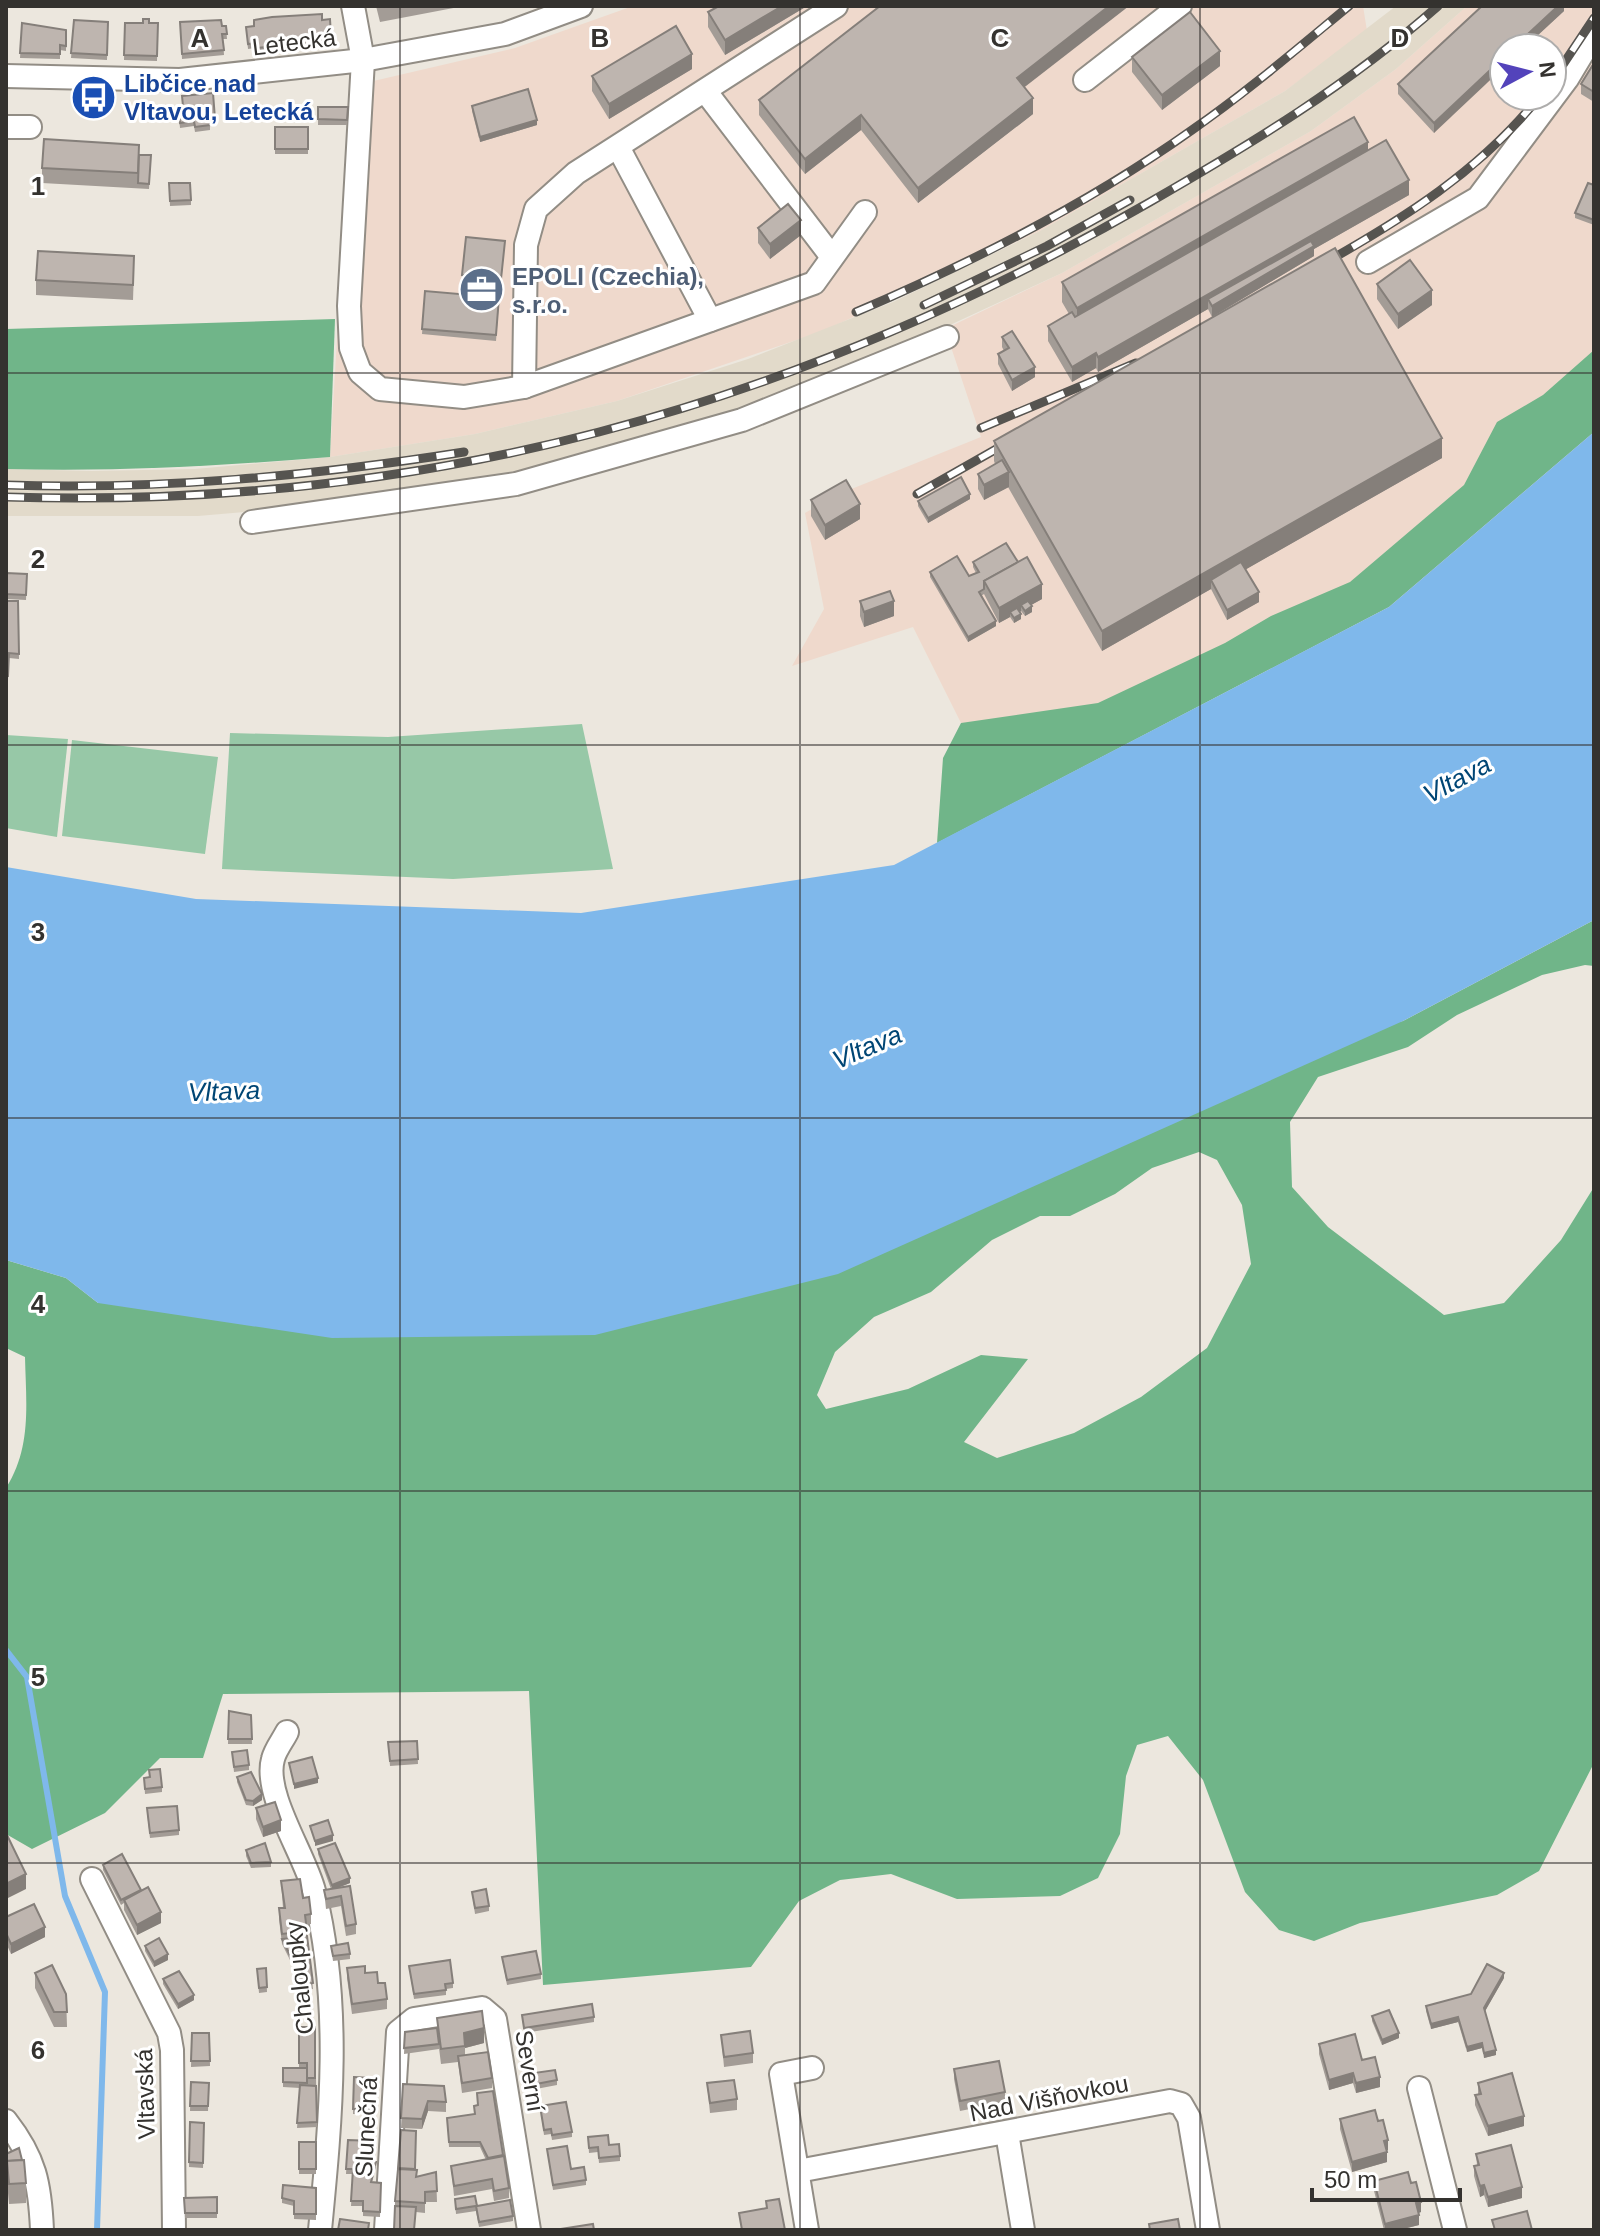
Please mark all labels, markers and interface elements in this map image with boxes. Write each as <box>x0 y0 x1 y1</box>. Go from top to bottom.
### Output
text: A <box>191 23 210 53</box>
street label: Letecká <box>251 23 338 61</box>
text: B <box>591 23 609 53</box>
text: C <box>991 23 1010 53</box>
text: D <box>1391 23 1409 53</box>
north arrow <box>1488 32 1568 112</box>
text: N <box>1534 60 1561 79</box>
place label: Libčice nad Vltavou, Letecká <box>124 70 314 125</box>
bus stop icon: Libčice nad Vltavou, Letecká <box>69 73 117 121</box>
text: 1 <box>31 171 45 201</box>
place label: EPOLI (Czechia), s.r.o. <box>512 263 704 318</box>
office icon: EPOLI (Czechia), s.r.o. <box>457 266 505 314</box>
text: 2 <box>31 544 45 574</box>
water label: Vltava <box>1418 749 1496 809</box>
text: 3 <box>31 917 45 947</box>
water label: Vltava <box>828 1019 906 1075</box>
water label: Vltava <box>187 1075 261 1107</box>
text: 4 <box>31 1289 46 1319</box>
text: 5 <box>31 1662 45 1692</box>
street label: Chaloupky <box>280 1920 318 2036</box>
street label: Severní <box>510 2028 550 2114</box>
text: 6 <box>31 2035 45 2065</box>
street label: Vltavská <box>130 2048 160 2140</box>
street label: Nad Višňovkou <box>967 2069 1131 2127</box>
street label: Slunečná <box>350 2076 382 2178</box>
scale bar <box>1312 2152 1460 2202</box>
text: 50 m <box>1324 2166 1377 2193</box>

